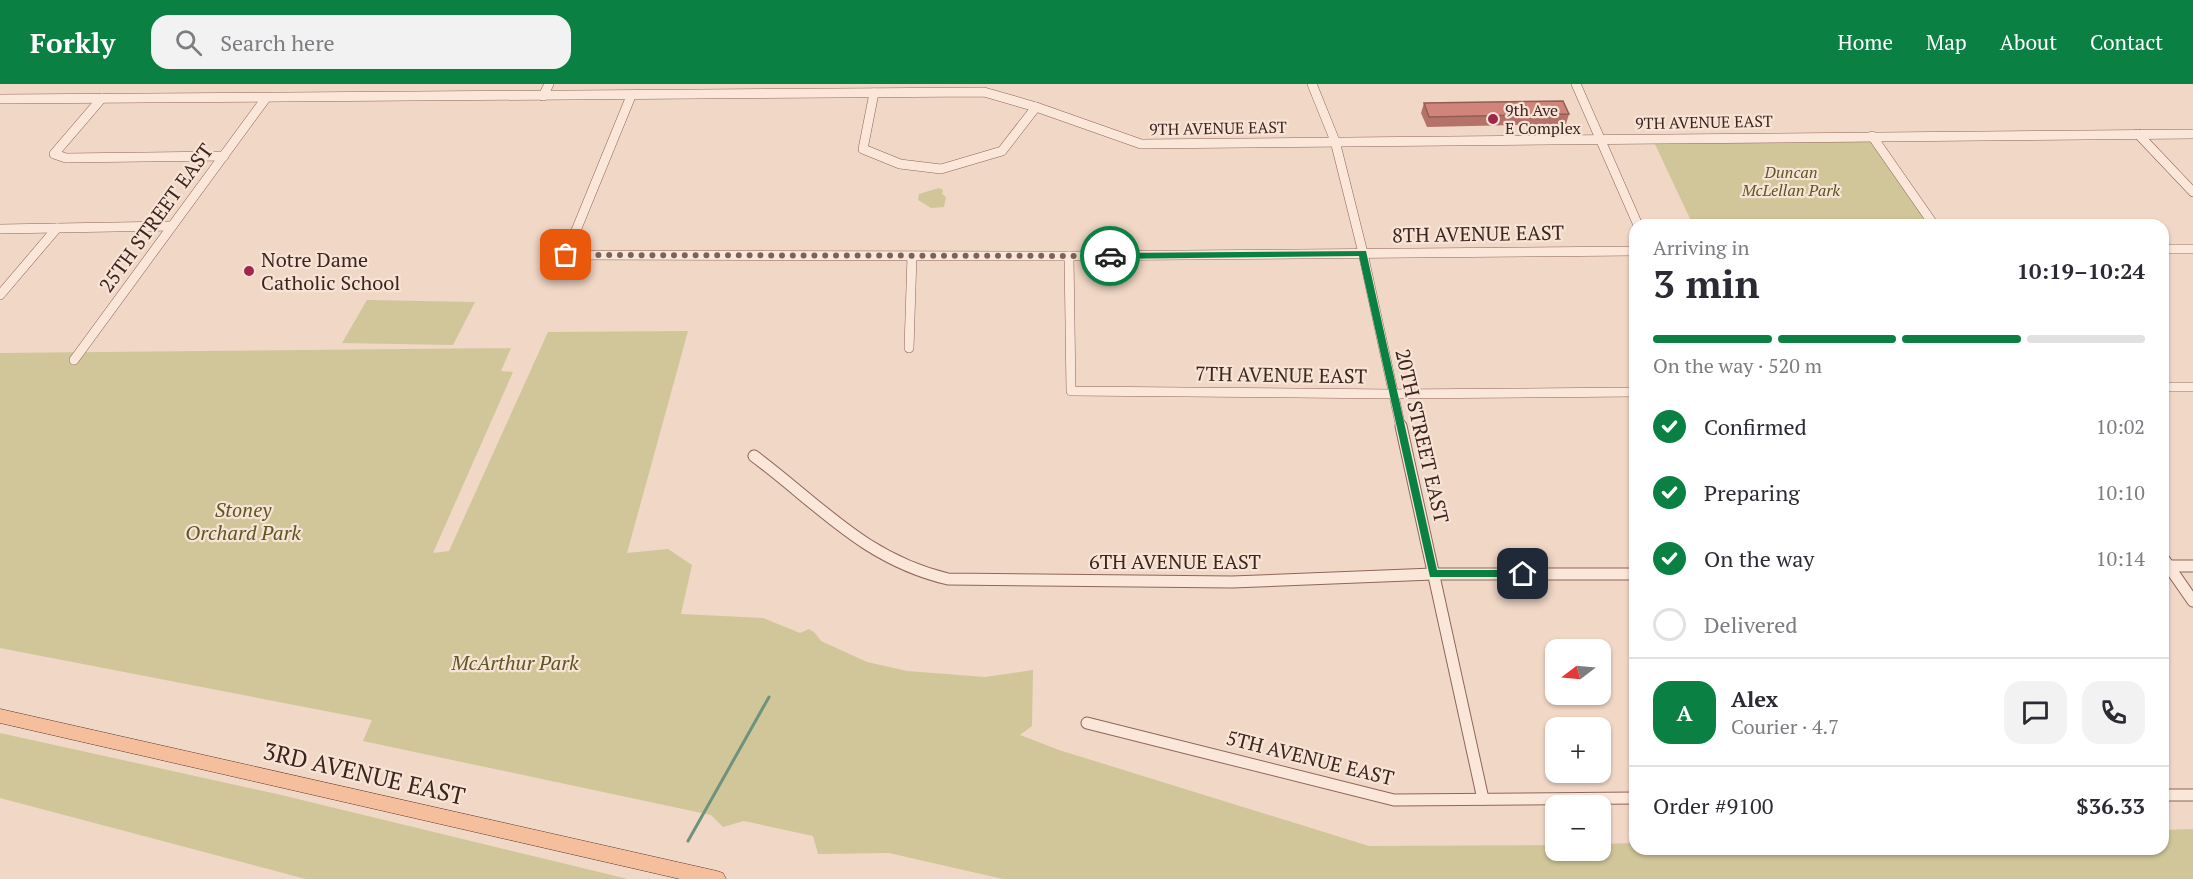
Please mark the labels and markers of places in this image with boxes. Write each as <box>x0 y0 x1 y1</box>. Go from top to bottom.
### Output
place label: 9th Ave E Complex <box>1505 99 1581 139</box>
marker: 9th Ave E Complex <box>1486 112 1500 126</box>
pin <box>540 229 591 280</box>
place label: Notre Dame Catholic School <box>261 246 400 296</box>
marker: Notre Dame Catholic School <box>242 264 256 278</box>
pin <box>1497 548 1548 599</box>

